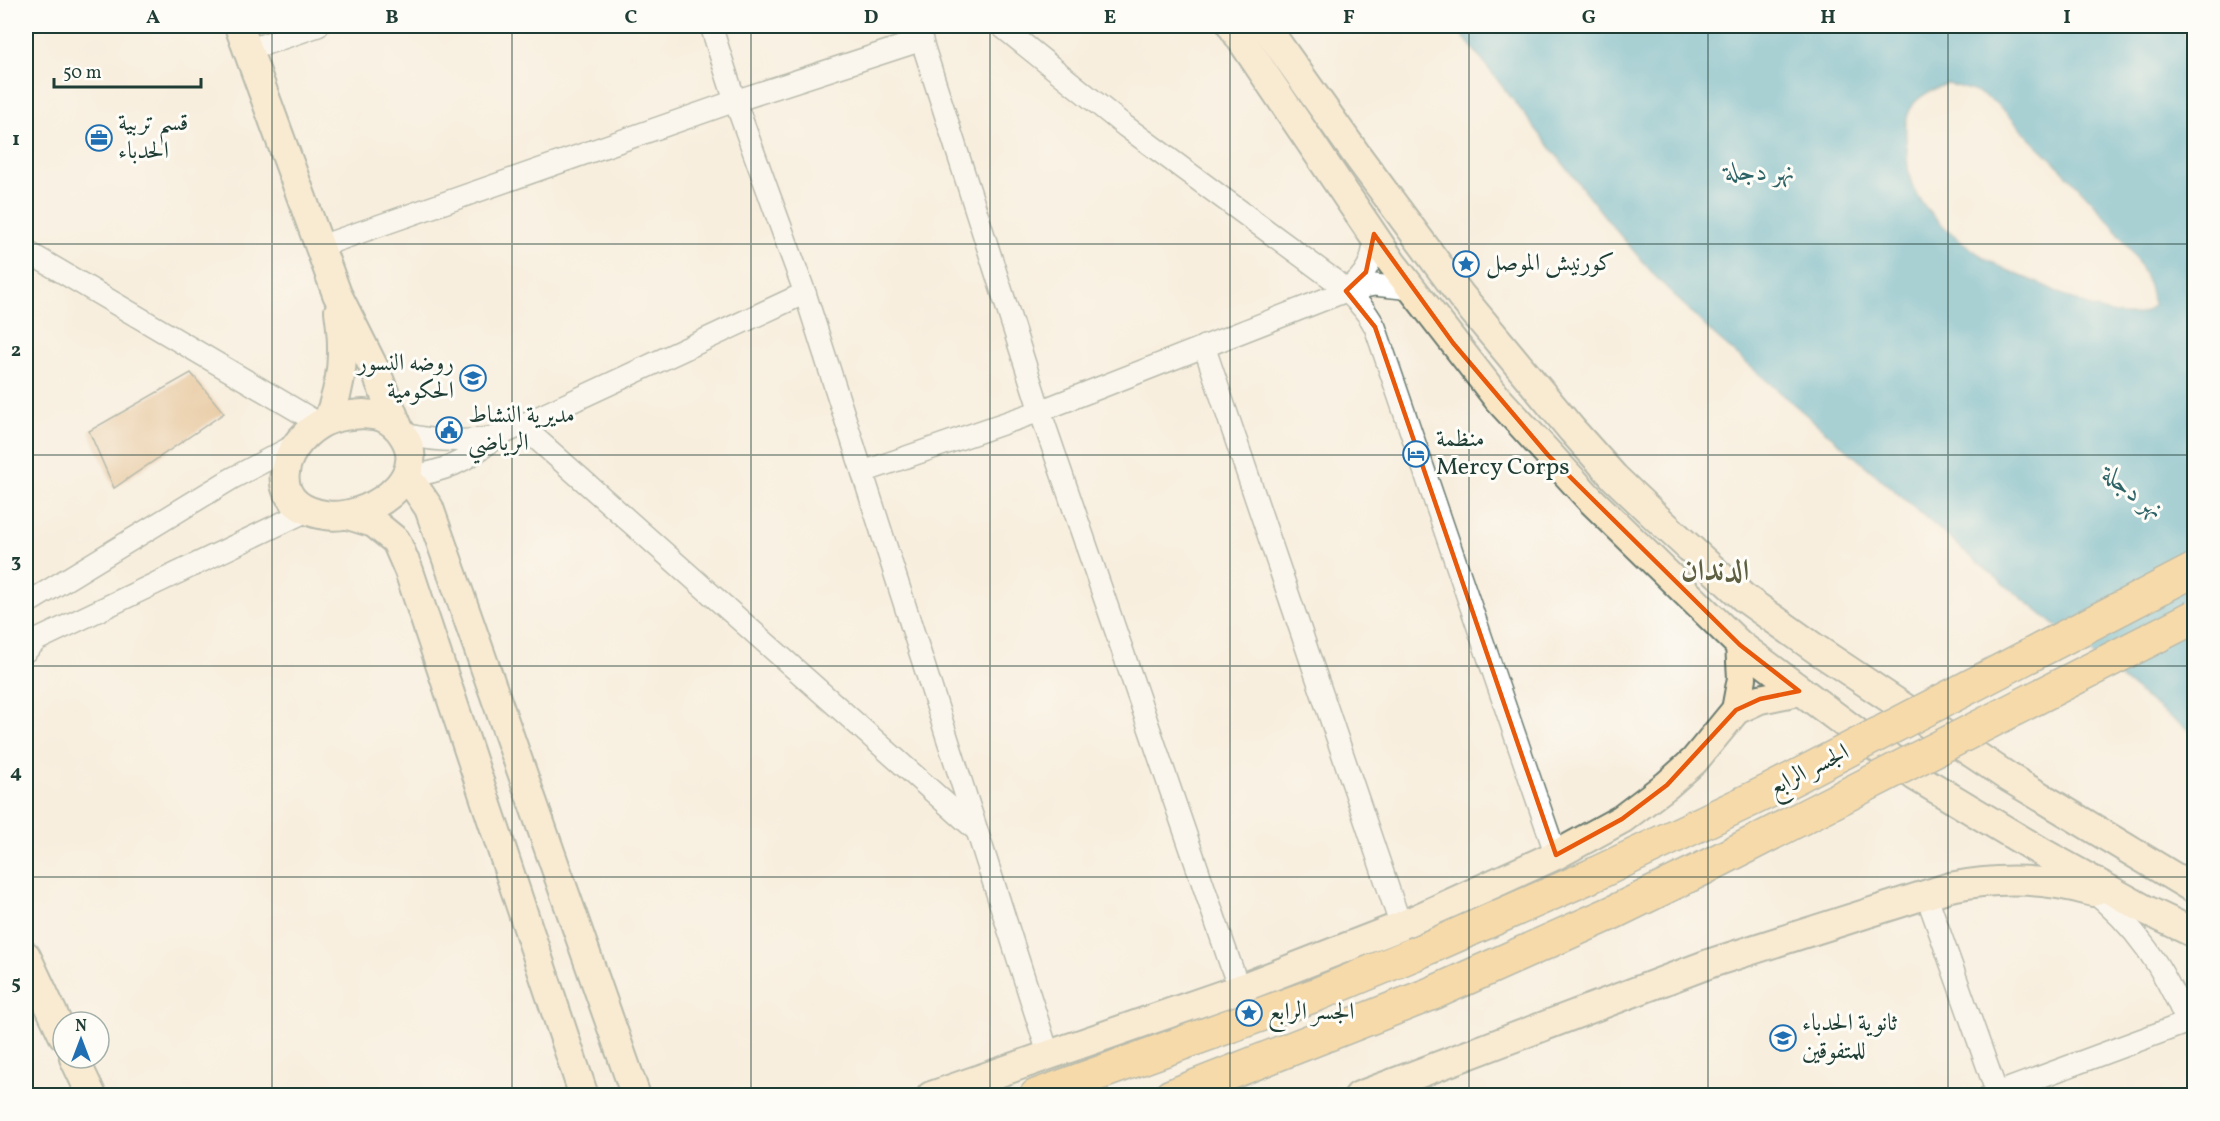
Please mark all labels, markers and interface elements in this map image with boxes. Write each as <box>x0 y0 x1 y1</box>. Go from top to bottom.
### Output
text: A <box>146 4 160 32</box>
text: B <box>385 4 399 32</box>
text: C <box>625 4 638 32</box>
text: D <box>864 4 878 32</box>
text: E <box>1104 4 1116 32</box>
text: F <box>1343 4 1355 32</box>
text: G <box>1582 4 1596 32</box>
text: H <box>1820 4 1836 32</box>
text: I <box>2063 4 2071 32</box>
scale bar <box>54 51 201 89</box>
text: 50 m <box>63 61 102 86</box>
place label: قسم تربية الحدباء <box>118 107 188 169</box>
office icon: قسم تربية الحدباء <box>84 123 114 153</box>
text: 1 <box>12 126 20 154</box>
water label: نهر دجلة <box>1722 155 1795 191</box>
place label: كورنيش الموصل <box>1486 247 1615 281</box>
place icon: كورنيش الموصل <box>1451 249 1481 279</box>
text: 2 <box>11 337 21 365</box>
place label: روضه النسور الحكومية <box>355 347 454 409</box>
school or university icon: روضه النسور الحكومية <box>458 363 488 393</box>
place label: مديرية النشاط الرياضي <box>468 399 575 464</box>
public building icon: مديرية النشاط الرياضي <box>434 415 464 445</box>
place label: منظمة Mercy Corps <box>1436 423 1570 485</box>
hotel icon: منظمة Mercy Corps <box>1401 439 1431 469</box>
water label: نهر دجلة <box>2092 456 2172 529</box>
text: 3 <box>11 548 21 576</box>
district label: الدندان <box>1681 551 1749 593</box>
street label: الجسر الرابع <box>1763 736 1857 808</box>
text: 4 <box>10 759 22 787</box>
text: 5 <box>11 970 21 998</box>
place label: الجسر الرابع <box>1268 996 1355 1033</box>
place icon: الجسر الرابع <box>1234 998 1264 1028</box>
place label: ثانوية الحدباء للمتفوقين <box>1802 1007 1898 1069</box>
north arrow <box>51 1010 111 1070</box>
text: N <box>75 1016 87 1038</box>
school or university icon: ثانوية الحدباء للمتفوقين <box>1768 1023 1798 1053</box>

